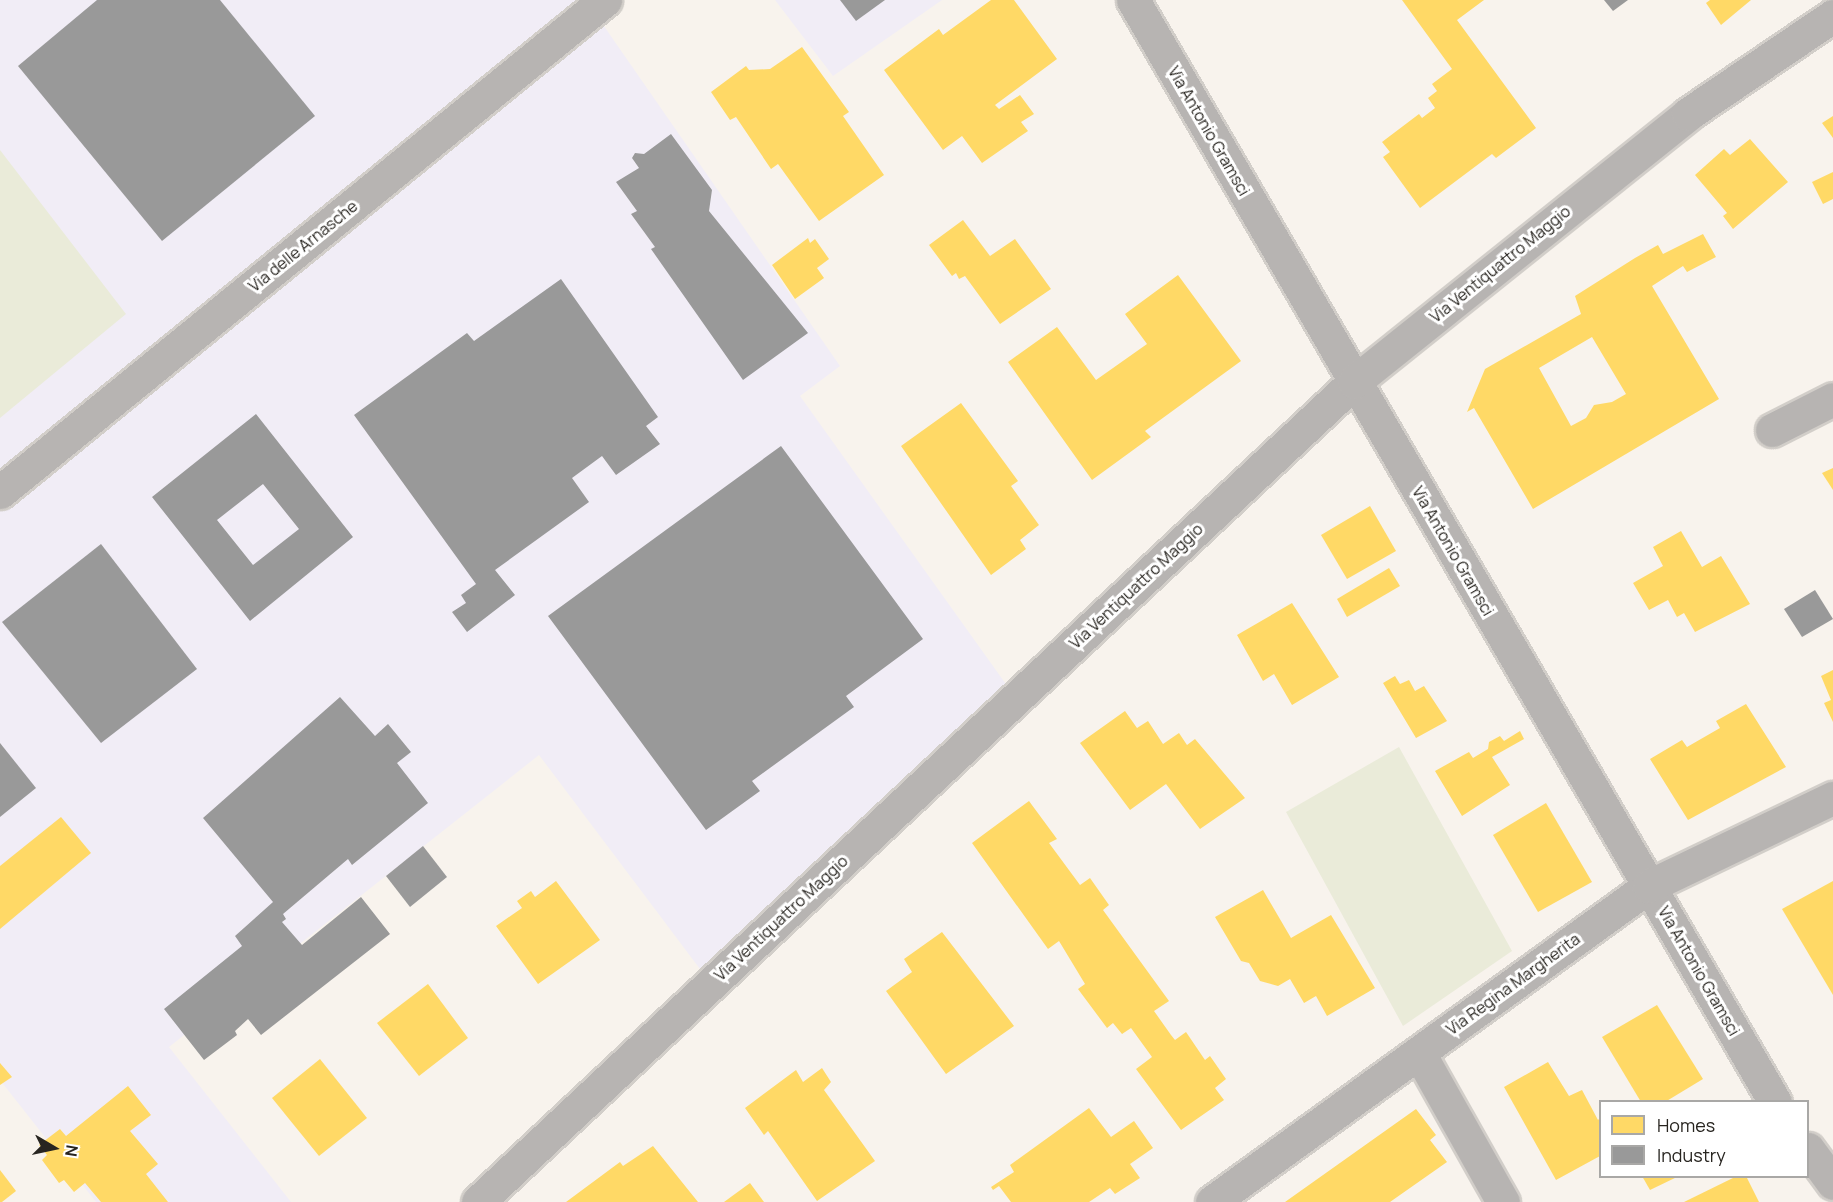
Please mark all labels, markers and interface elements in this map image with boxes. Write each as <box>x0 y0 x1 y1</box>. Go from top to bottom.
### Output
street label: Via Antonio Gramsci <box>1164 63 1254 199</box>
street label: Via delle Arnasche <box>245 196 361 296</box>
street label: Via Ventiquattro Maggio <box>1426 201 1574 327</box>
street label: Via Antonio Gramsci <box>1408 483 1498 619</box>
street label: Via Ventiquattro Maggio <box>1065 519 1207 653</box>
street label: Via Ventiquattro Maggio <box>710 851 852 985</box>
street label: Via Antonio Gramsci <box>1654 903 1744 1039</box>
street label: Via Regina Margherita <box>1443 929 1583 1039</box>
legend <box>1599 1100 1809 1178</box>
text: Homes <box>1657 1113 1715 1137</box>
north arrow <box>24 1118 84 1178</box>
text: N <box>60 1143 84 1158</box>
text: Industry <box>1657 1143 1726 1167</box>

